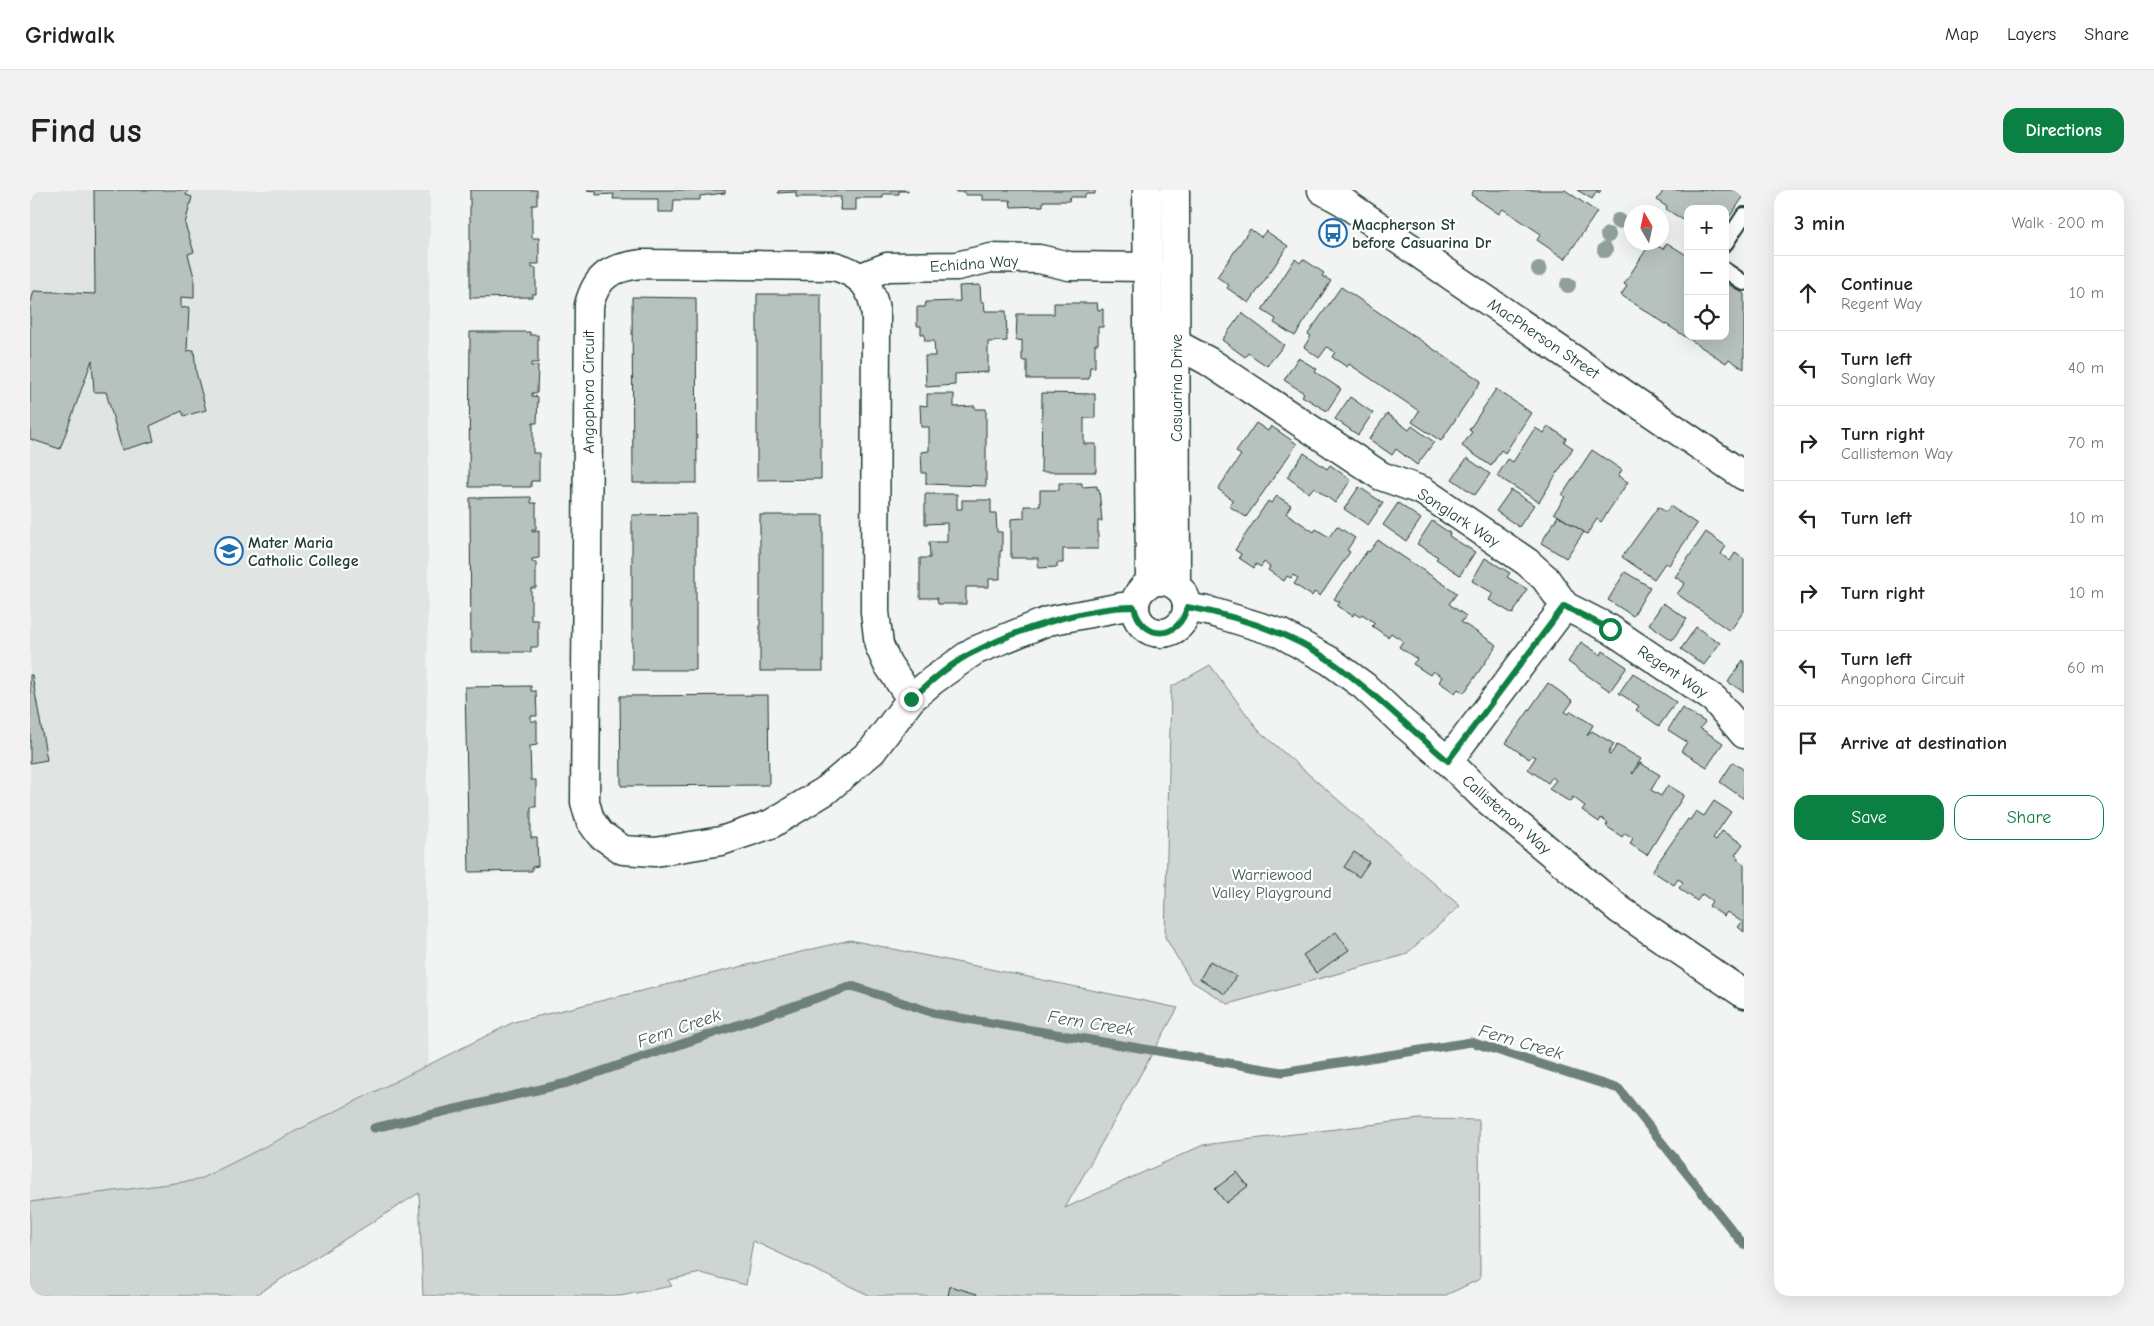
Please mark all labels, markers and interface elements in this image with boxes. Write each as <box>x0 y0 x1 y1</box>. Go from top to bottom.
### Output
text: Gridwalk <box>25 21 114 49</box>
text: Map <box>1945 24 1979 45</box>
text: Layers <box>2007 24 2056 45</box>
text: Share <box>2084 24 2129 45</box>
button: Directions <box>2003 108 2124 153</box>
text: Find us <box>30 110 142 151</box>
north arrow <box>1624 205 1669 250</box>
map controls <box>1684 205 1729 340</box>
button: + <box>1684 205 1729 250</box>
text: 3 min <box>1794 211 1845 235</box>
text: Walk · 200 m <box>2012 214 2104 232</box>
place label: Macpherson St before Casuarina Dr <box>1352 216 1492 252</box>
bus stop icon: Macpherson St before Casuarina Dr <box>1318 218 1348 248</box>
button: − <box>1684 250 1729 295</box>
street label: Echidna Way <box>929 252 1020 276</box>
text: Continue <box>1841 273 1913 295</box>
icon: ahead <box>1794 279 1822 307</box>
text: 10 m <box>2069 284 2104 302</box>
street label: MacPherson Street <box>1484 295 1603 383</box>
button: locate <box>1684 295 1729 340</box>
text: Regent Way <box>1841 295 1922 313</box>
street label: Angophora Circuit <box>580 330 598 454</box>
street label: Casuarina Drive <box>1168 334 1186 442</box>
text: Turn left <box>1841 348 1912 370</box>
icon: left <box>1794 354 1822 382</box>
text: 40 m <box>2068 359 2104 377</box>
text: Songlark Way <box>1841 370 1935 388</box>
text: Turn right <box>1841 423 1925 445</box>
icon: right <box>1794 429 1822 457</box>
text: 70 m <box>2068 434 2104 452</box>
text: Callistemon Way <box>1841 445 1953 463</box>
street label: Songlark Way <box>1414 485 1503 551</box>
icon: left <box>1794 504 1822 532</box>
text: Turn left <box>1841 507 1912 529</box>
text: 10 m <box>2069 509 2104 527</box>
place label: Mater Maria Catholic College <box>248 534 359 570</box>
school or university icon: Mater Maria Catholic College <box>214 536 244 566</box>
icon: right <box>1794 579 1822 607</box>
text: Turn right <box>1841 582 1925 604</box>
text: 10 m <box>2069 584 2104 602</box>
route start <box>1599 618 1622 641</box>
street label: Regent Way <box>1634 642 1712 702</box>
text: Turn left <box>1841 648 1912 670</box>
icon: left <box>1794 654 1822 682</box>
text: 60 m <box>2067 659 2104 677</box>
text: Angophora Circuit <box>1841 670 1965 688</box>
route end <box>900 688 923 711</box>
icon: arrive <box>1794 729 1822 757</box>
text: Arrive at destination <box>1841 732 2007 754</box>
street label: Callistemon Way <box>1458 771 1555 859</box>
button: Save <box>1794 795 1944 840</box>
button: Share <box>1954 795 2104 840</box>
park label: Warriewood Valley Playground <box>1212 866 1332 902</box>
water label: Fern Creek <box>635 1004 724 1053</box>
water label: Fern Creek <box>1046 1006 1136 1041</box>
water label: Fern Creek <box>1476 1020 1566 1065</box>

